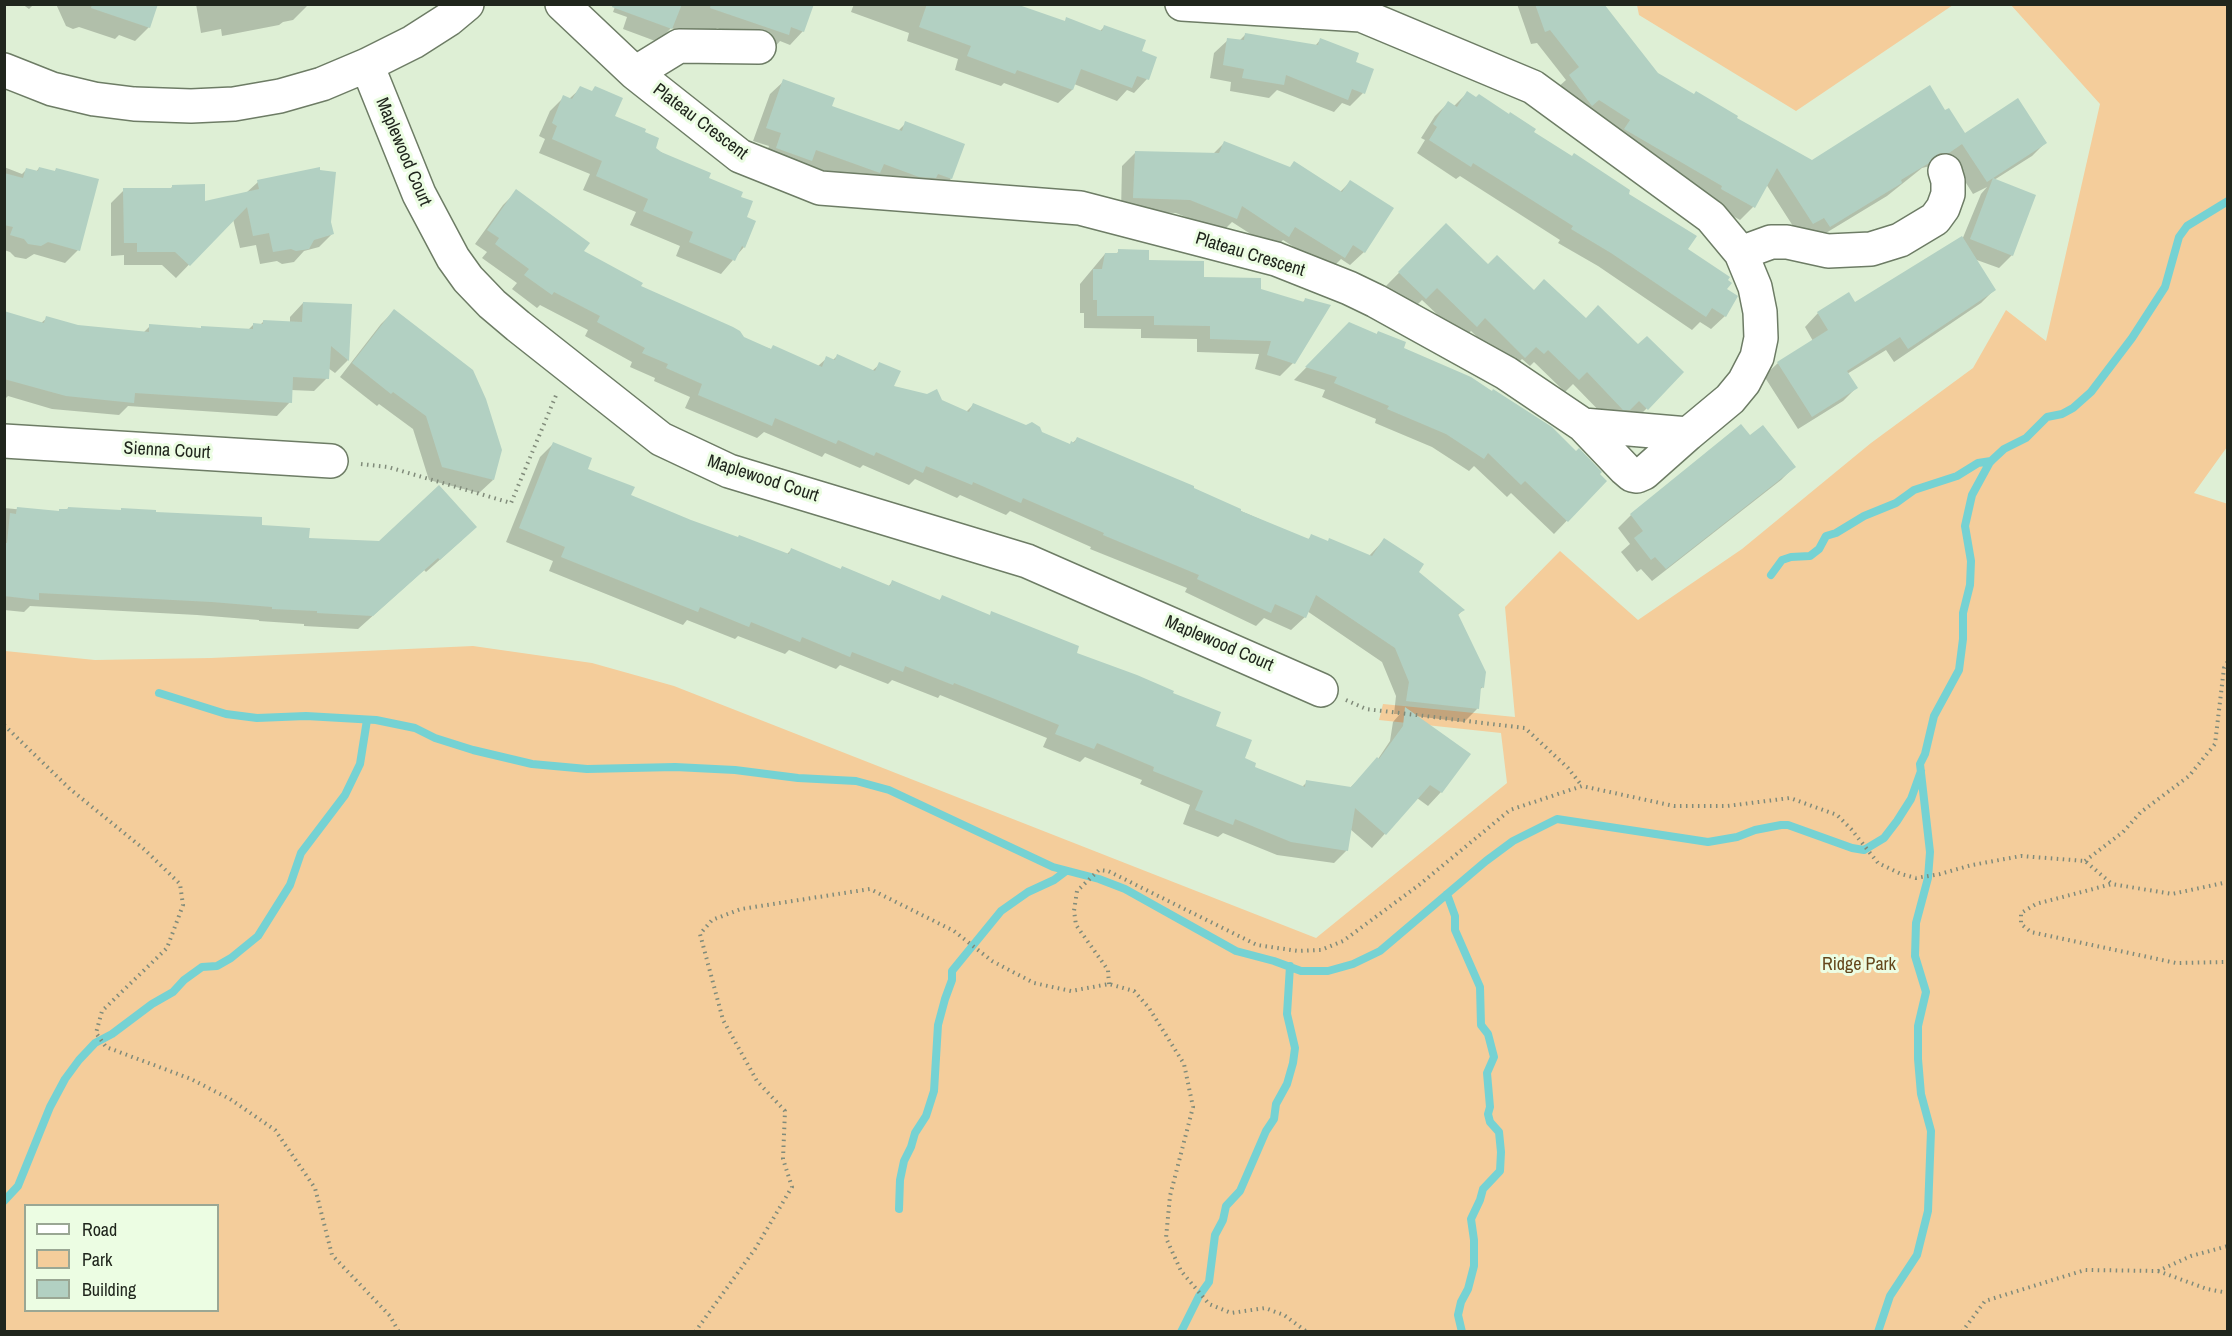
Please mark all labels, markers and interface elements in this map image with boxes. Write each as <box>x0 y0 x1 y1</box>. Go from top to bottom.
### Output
street label: Plateau Crescent <box>648 79 752 165</box>
street label: Maplewood Court <box>370 95 436 209</box>
street label: Plateau Crescent <box>1193 228 1307 282</box>
street label: Sienna Court <box>123 438 211 464</box>
street label: Maplewood Court <box>705 451 821 507</box>
street label: Maplewood Court <box>1162 611 1276 677</box>
park label: Ridge Park <box>1822 954 1896 976</box>
legend <box>24 1204 219 1312</box>
text: Road <box>82 1217 117 1242</box>
text: Park <box>82 1247 112 1272</box>
text: Building <box>82 1277 136 1302</box>

